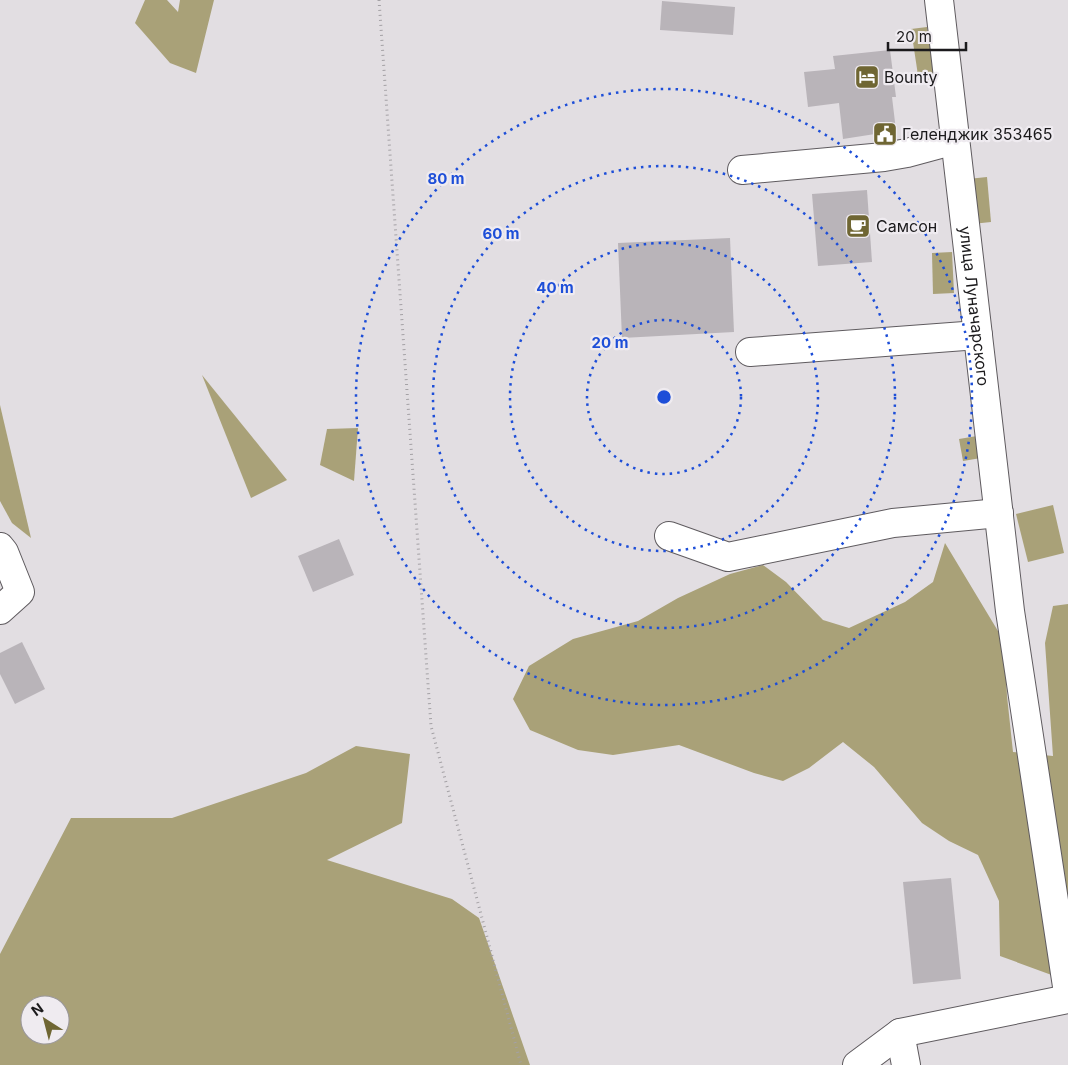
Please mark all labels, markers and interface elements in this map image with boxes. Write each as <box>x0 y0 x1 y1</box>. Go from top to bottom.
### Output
scale bar <box>888 20 966 52</box>
text: 20 m <box>896 27 932 46</box>
hotel icon: Bounty <box>854 64 880 90</box>
place label: Bounty <box>884 67 938 87</box>
public building icon: Геленджик 353465 <box>872 121 898 147</box>
place label: Геленджик 353465 <box>902 124 1052 144</box>
text: 80 m <box>427 169 465 188</box>
cafe icon: Самсон <box>845 213 871 239</box>
place label: Самсон <box>876 216 937 236</box>
text: 60 m <box>482 224 520 243</box>
street label: улица Луначарского <box>955 225 994 387</box>
text: 40 m <box>536 278 574 297</box>
text: 20 m <box>592 333 628 352</box>
centre of rings <box>655 388 673 406</box>
north arrow <box>20 995 70 1045</box>
text: N <box>28 999 46 1019</box>

